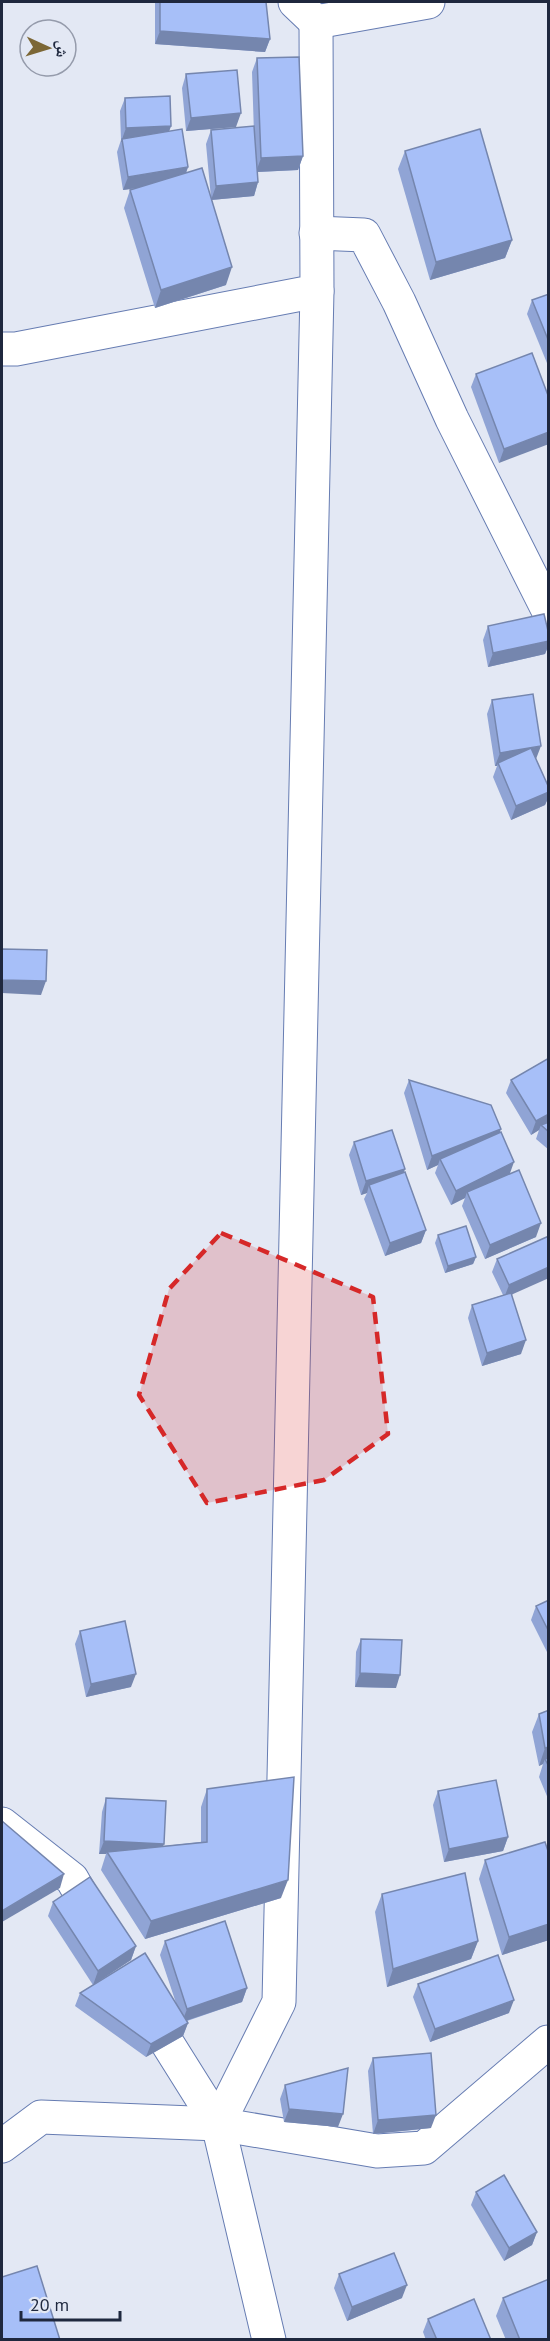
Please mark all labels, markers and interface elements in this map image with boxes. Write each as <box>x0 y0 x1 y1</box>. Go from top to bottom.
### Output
north arrow <box>18 18 78 78</box>
text: ش <box>52 40 74 58</box>
scale bar <box>21 2284 120 2322</box>
text: 20 m <box>30 2293 69 2316</box>

